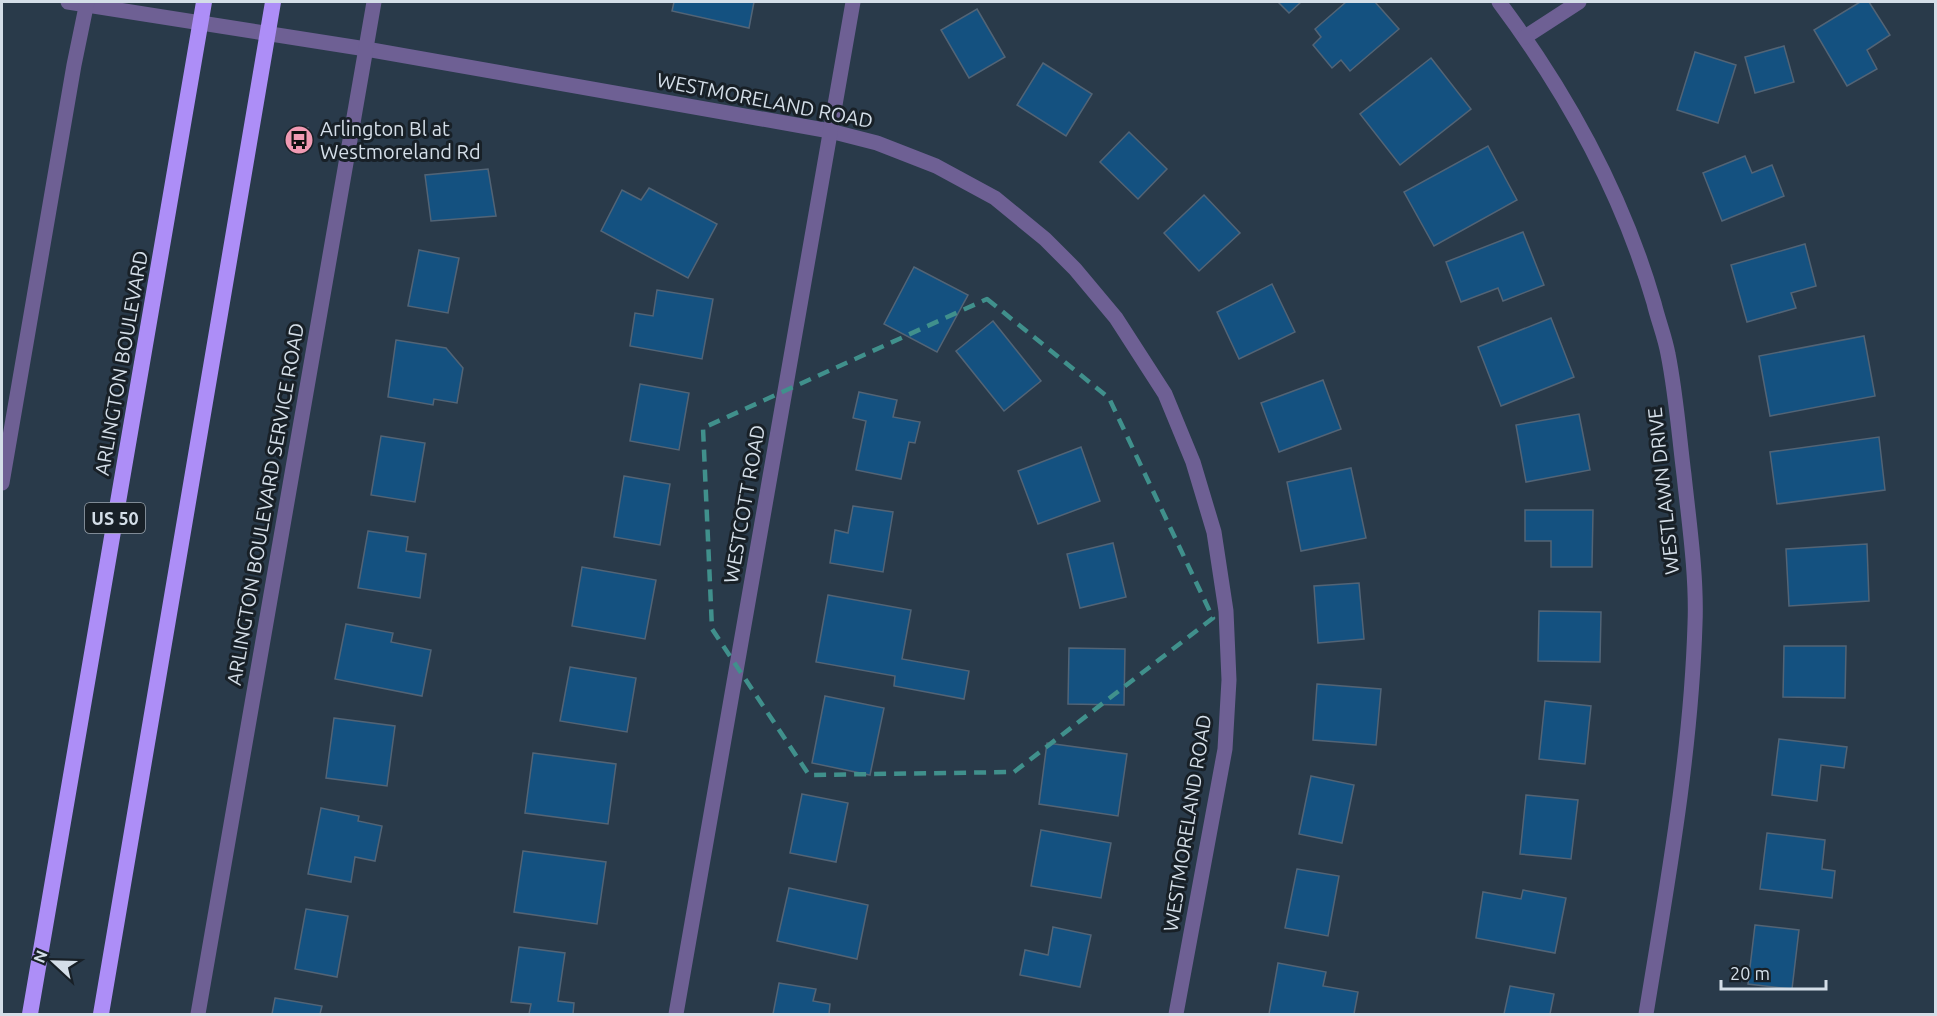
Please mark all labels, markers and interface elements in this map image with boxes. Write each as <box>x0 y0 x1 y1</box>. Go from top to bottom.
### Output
street label: WESTMORELAND ROAD <box>655 68 875 132</box>
place label: Arlington Bl at Westmoreland Rd <box>320 117 481 163</box>
bus stop icon: Arlington Bl at Westmoreland Rd <box>283 124 315 156</box>
street label: ARLINGTON BOULEVARD <box>90 249 152 477</box>
street label: ARLINGTON BOULEVARD SERVICE ROAD <box>222 321 308 687</box>
street label: WESTLAWN DRIVE <box>1643 406 1683 576</box>
street label: WESTCOTT ROAD <box>719 423 769 585</box>
road number: US 50 <box>85 503 145 533</box>
street label: WESTMORELAND ROAD <box>1158 713 1216 933</box>
north arrow <box>24 932 84 992</box>
text: N <box>30 947 51 965</box>
scale bar <box>1721 953 1826 991</box>
text: 20 m <box>1730 963 1770 983</box>

